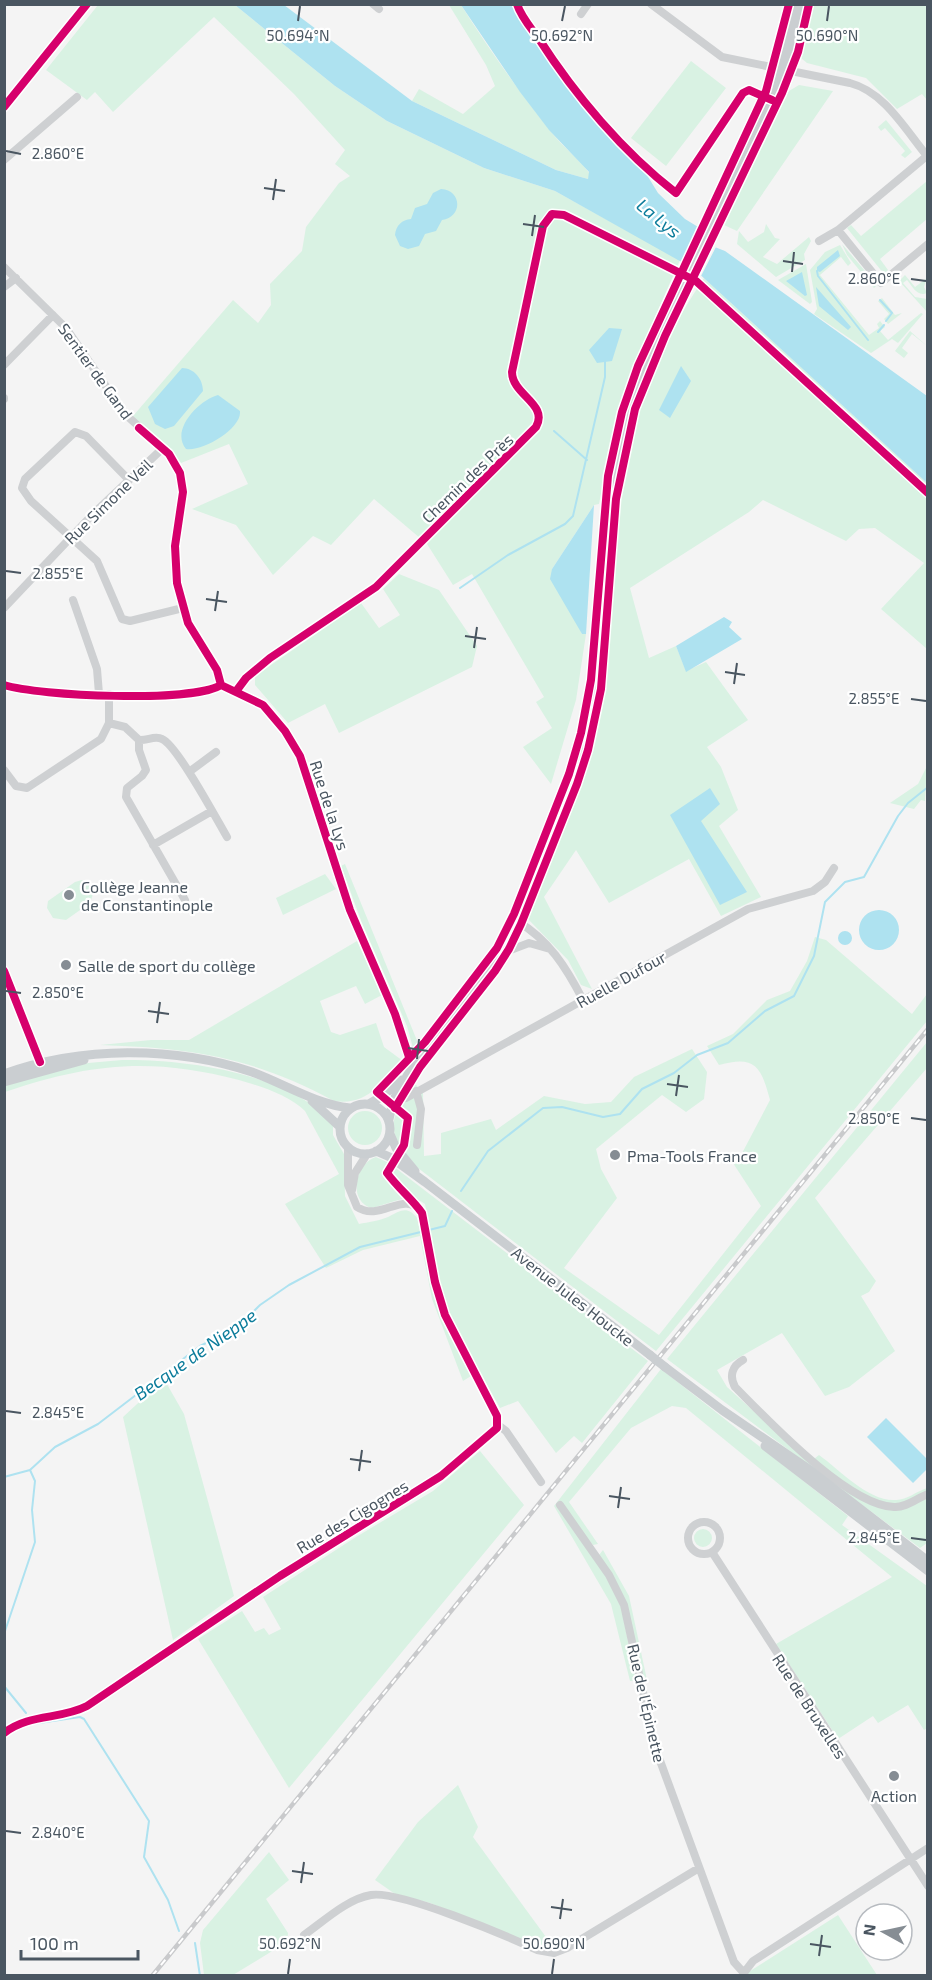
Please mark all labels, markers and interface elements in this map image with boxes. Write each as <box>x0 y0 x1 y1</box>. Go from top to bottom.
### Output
text: 50.694°N <box>267 26 329 44</box>
text: 50.692°N <box>531 26 593 44</box>
text: 50.690°N <box>796 26 858 44</box>
text: 2.860°E <box>32 144 84 162</box>
water label: La Lys <box>633 194 685 242</box>
text: 2.860°E <box>848 269 900 287</box>
street label: Sentier de Gand <box>55 319 137 423</box>
street label: Chemin des Près <box>417 430 517 526</box>
street label: Rue Simone Veil <box>60 454 156 548</box>
text: 2.855°E <box>33 564 83 582</box>
text: 2.855°E <box>849 689 899 707</box>
street label: Rue de la Lys <box>307 758 353 852</box>
place label: Collège Jeanne de Constantinople <box>81 877 213 914</box>
marker: Collège Jeanne de Constantinople <box>62 888 76 902</box>
street label: Ruelle Dufour <box>573 946 670 1011</box>
place label: Salle de sport du collège <box>78 956 256 975</box>
marker: Salle de sport du collège <box>59 958 73 972</box>
text: 2.850°E <box>32 983 84 1001</box>
text: 2.850°E <box>848 1109 900 1127</box>
place label: Pma-Tools France <box>627 1146 757 1165</box>
marker: Pma-Tools France <box>608 1148 622 1162</box>
street label: Avenue Jules Houcke <box>508 1242 638 1350</box>
water label: Becque de Nieppe <box>129 1303 261 1404</box>
text: 2.845°E <box>32 1403 84 1421</box>
street label: Rue des Cigognes <box>293 1475 411 1557</box>
text: 2.845°E <box>848 1528 900 1546</box>
street label: Rue de l'Épinette <box>624 1642 670 1764</box>
street label: Rue de Bruxelles <box>769 1650 851 1762</box>
marker: Action <box>887 1769 901 1783</box>
place label: Action <box>871 1786 917 1805</box>
text: 2.840°E <box>31 1823 85 1841</box>
north arrow <box>854 1902 914 1962</box>
scale bar <box>21 1923 138 1961</box>
text: N <box>858 1923 879 1937</box>
text: 100 m <box>30 1932 79 1954</box>
text: 50.692°N <box>259 1934 321 1952</box>
text: 50.690°N <box>523 1934 585 1952</box>

